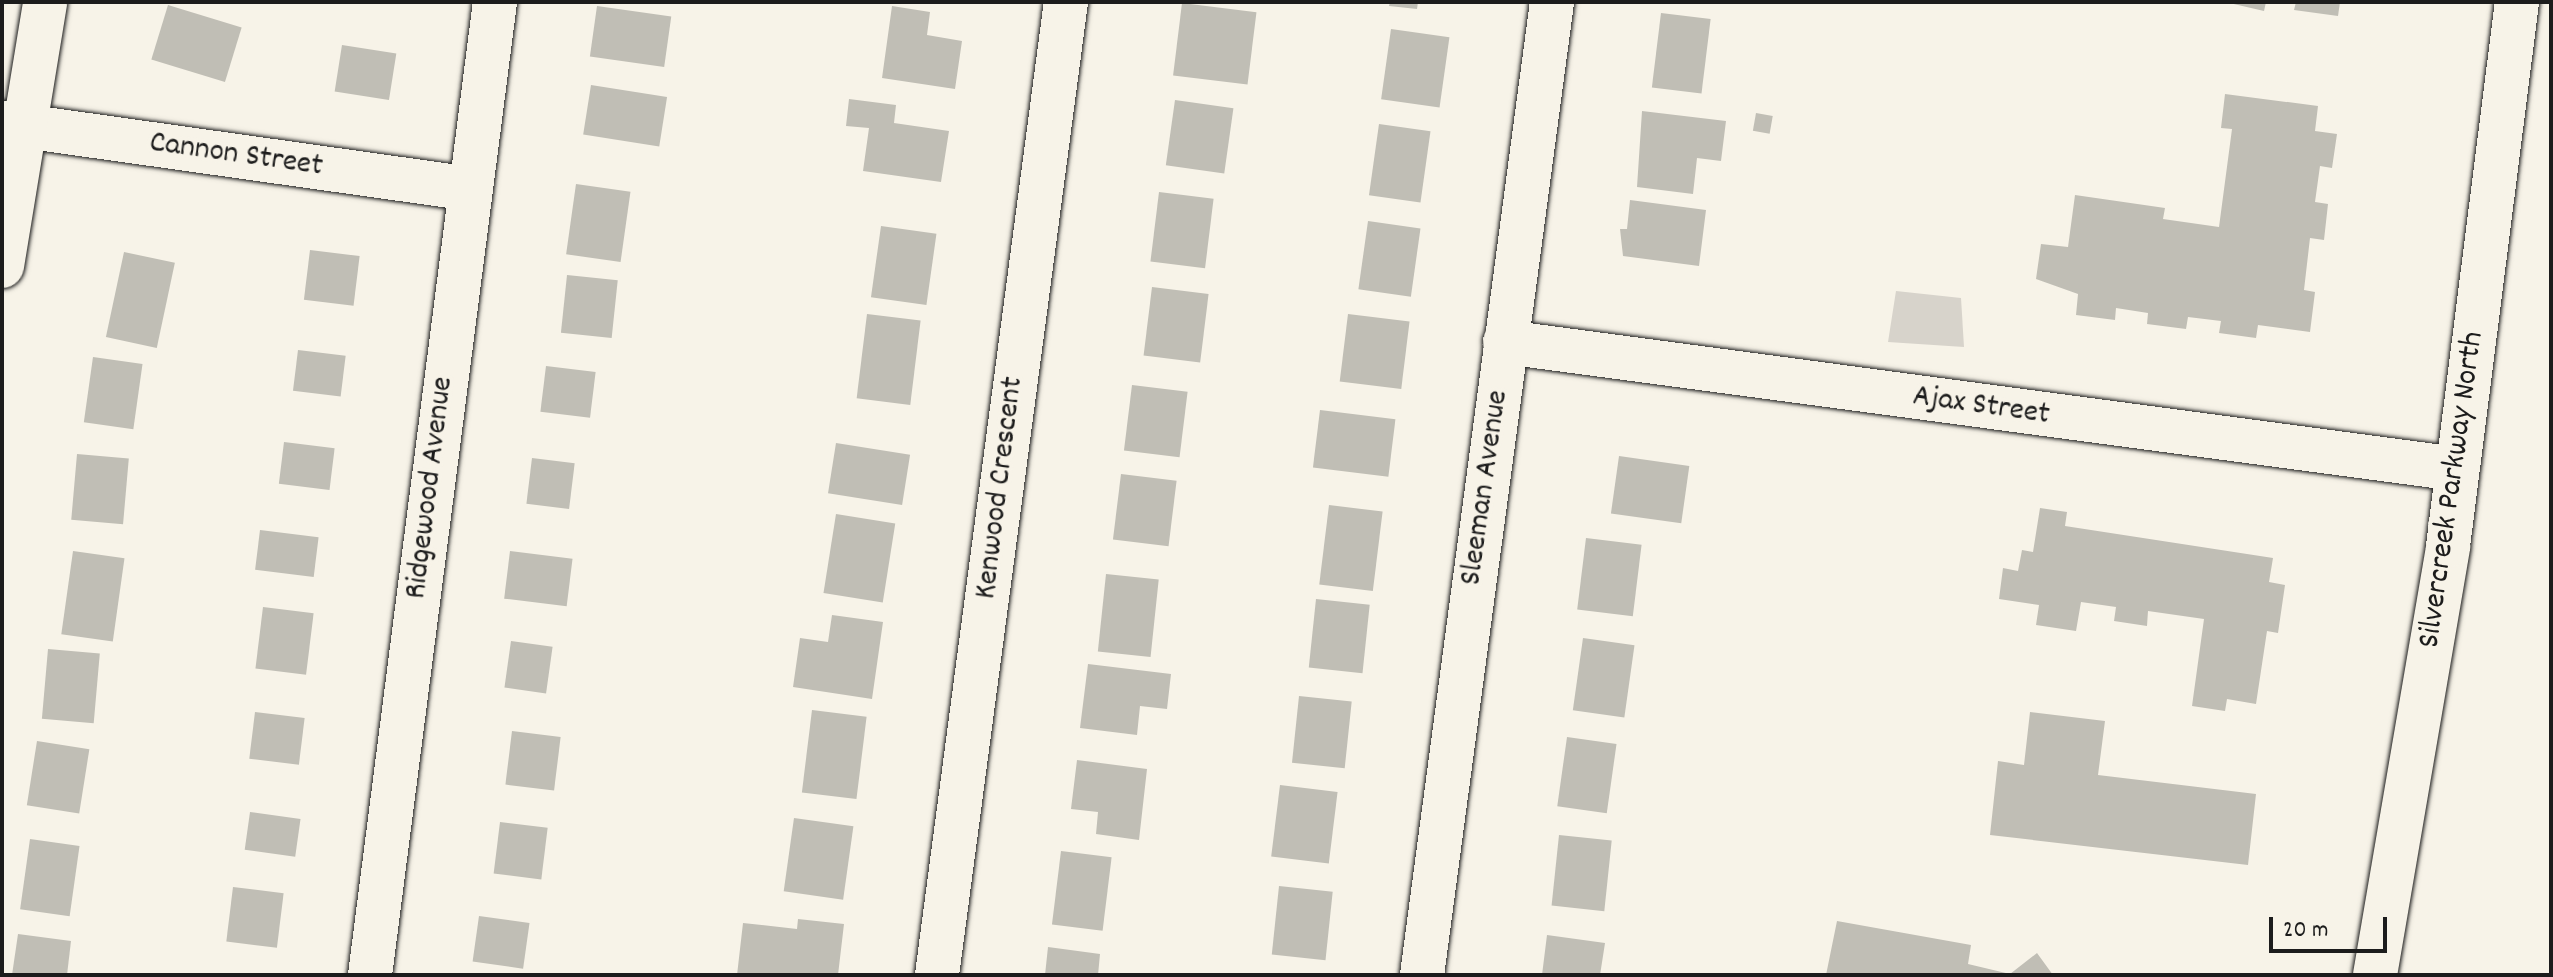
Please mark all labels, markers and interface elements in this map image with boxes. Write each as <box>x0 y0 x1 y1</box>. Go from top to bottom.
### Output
street label: Cannon Street <box>147 125 325 187</box>
street label: Silvercreek Parkway North <box>2412 329 2494 651</box>
street label: Ridgewood Avenue <box>398 375 464 601</box>
street label: Kenwood Crescent <box>968 375 1034 601</box>
street label: Ajax Street <box>1910 378 2052 436</box>
street label: Sleeman Avenue <box>1453 388 1519 588</box>
scale bar <box>2273 901 2391 951</box>
text: 20 m <box>2283 914 2329 948</box>

